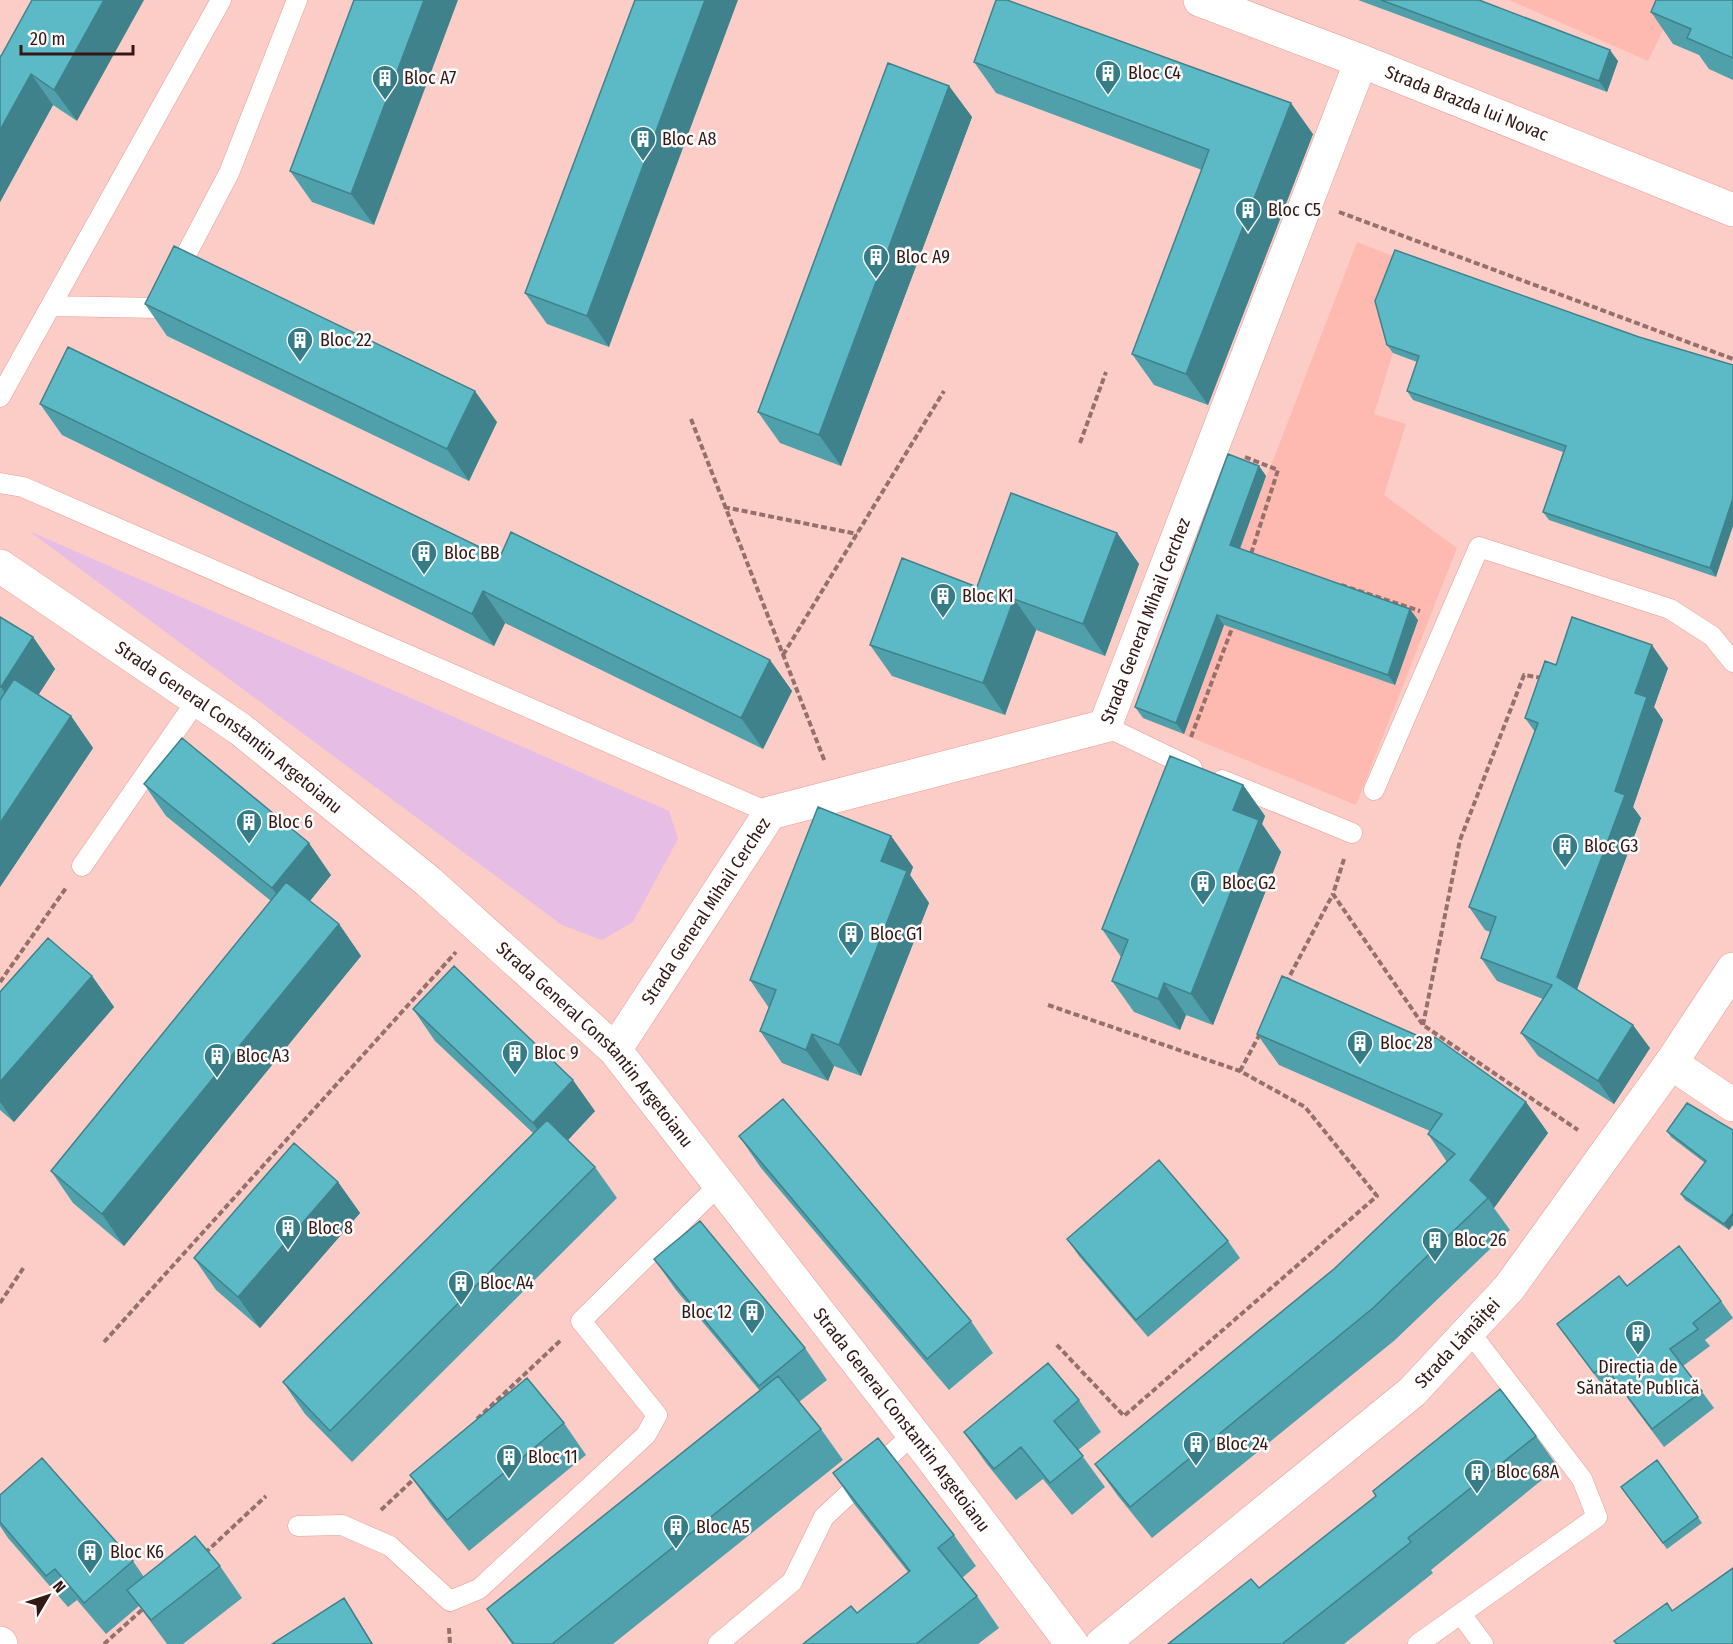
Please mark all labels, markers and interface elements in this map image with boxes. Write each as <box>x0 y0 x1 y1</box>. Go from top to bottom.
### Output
scale bar <box>21 18 134 56</box>
text: 20 m <box>30 28 65 50</box>
building icon: Bloc C4 <box>1093 58 1123 96</box>
street label: Strada Brazda lui Novac <box>1382 61 1552 146</box>
place label: Bloc C4 <box>1128 62 1181 84</box>
building icon: Bloc A7 <box>370 63 400 101</box>
place label: Bloc A7 <box>404 67 456 89</box>
building icon: Bloc A8 <box>628 124 658 162</box>
place label: Bloc A8 <box>662 128 716 150</box>
building icon: Bloc C5 <box>1233 195 1263 233</box>
place label: Bloc C5 <box>1268 199 1321 221</box>
building icon: Bloc A9 <box>861 242 891 280</box>
place label: Bloc A9 <box>896 246 950 268</box>
building icon: Bloc 22 <box>285 325 315 363</box>
place label: Bloc 22 <box>320 329 372 351</box>
street label: Strada General Mihail Cerchez <box>1096 515 1195 727</box>
building icon: Bloc BB <box>409 538 439 576</box>
place label: Bloc BB <box>444 542 500 564</box>
building icon: Bloc K1 <box>928 581 958 619</box>
place label: Bloc K1 <box>962 585 1014 607</box>
street label: Strada General Constantin Argetoianu <box>111 636 347 818</box>
building icon: Bloc 6 <box>234 807 264 845</box>
place label: Bloc 6 <box>268 811 313 833</box>
street label: Strada General Mihail Cerchez <box>637 813 775 1009</box>
building icon: Bloc G3 <box>1550 831 1580 869</box>
place label: Bloc G3 <box>1584 835 1638 857</box>
building icon: Bloc G2 <box>1188 868 1218 906</box>
place label: Bloc G2 <box>1222 872 1276 894</box>
building icon: Bloc G1 <box>836 919 866 957</box>
place label: Bloc G1 <box>870 923 923 945</box>
street label: Strada General Constantin Argetoianu <box>492 937 698 1152</box>
building icon: Bloc 28 <box>1345 1028 1375 1066</box>
place label: Bloc 28 <box>1380 1032 1433 1054</box>
building icon: Bloc 9 <box>500 1038 530 1076</box>
building icon: Bloc A3 <box>202 1041 232 1079</box>
place label: Bloc 9 <box>534 1042 579 1064</box>
place label: Bloc A3 <box>236 1045 290 1067</box>
building icon: Bloc 8 <box>273 1213 303 1251</box>
place label: Bloc 8 <box>308 1217 353 1239</box>
building icon: Bloc 26 <box>1420 1225 1450 1263</box>
place label: Bloc 26 <box>1454 1229 1507 1251</box>
building icon: Bloc A4 <box>446 1268 476 1306</box>
place label: Bloc A4 <box>480 1272 534 1294</box>
street label: Strada Lămâiței <box>1410 1294 1505 1393</box>
building icon: Bloc 12 <box>737 1297 767 1335</box>
place label: Bloc 12 <box>681 1301 732 1323</box>
street label: Strada General Constantin Argetoianu <box>809 1304 995 1536</box>
building icon: Direcția de Sănătate Publică <box>1623 1318 1653 1356</box>
place label: Direcția de Sănătate Publică <box>1577 1356 1700 1399</box>
building icon: Bloc 24 <box>1181 1429 1211 1467</box>
place label: Bloc 24 <box>1216 1433 1268 1455</box>
building icon: Bloc 11 <box>494 1442 524 1480</box>
place label: Bloc 11 <box>528 1446 578 1468</box>
building icon: Bloc 68A <box>1462 1457 1492 1495</box>
place label: Bloc 68A <box>1496 1461 1560 1483</box>
building icon: Bloc A5 <box>661 1512 691 1550</box>
place label: Bloc A5 <box>696 1516 750 1538</box>
building icon: Bloc K6 <box>75 1537 105 1575</box>
place label: Bloc K6 <box>110 1541 164 1563</box>
north arrow <box>18 1566 78 1626</box>
text: N <box>49 1577 70 1597</box>

